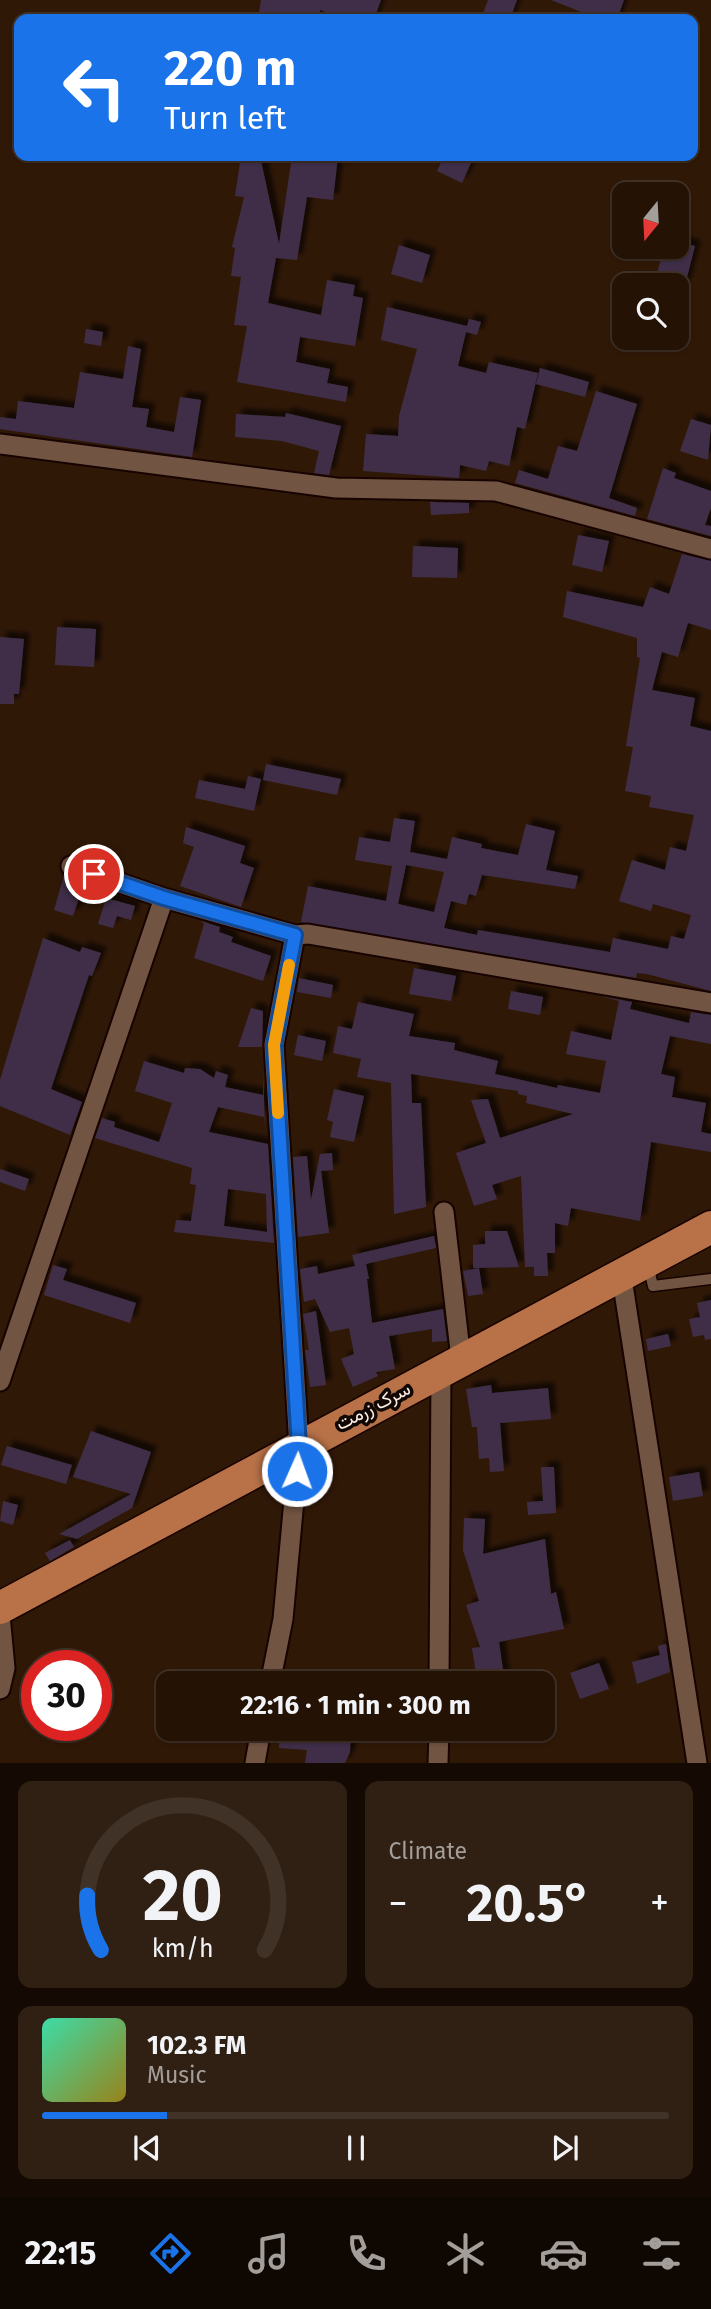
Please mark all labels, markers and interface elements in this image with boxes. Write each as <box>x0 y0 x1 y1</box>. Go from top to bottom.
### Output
text: 220 m <box>164 39 296 98</box>
icon: left <box>49 42 140 133</box>
text: Turn left <box>164 99 286 137</box>
north arrow <box>612 182 690 259</box>
map controls <box>612 182 689 350</box>
button: search <box>612 273 689 350</box>
pin <box>64 844 124 904</box>
icon: arrive <box>75 855 113 893</box>
street label: سرک زرمت <box>332 1377 414 1435</box>
position arrow <box>260 1434 334 1508</box>
speed limit sign: 30 <box>21 1650 112 1741</box>
text: 22:16 · 1 min · 300 m <box>240 1690 471 1721</box>
text: Climate <box>389 1837 467 1865</box>
text: 20 <box>142 1853 222 1940</box>
text: 20.5° <box>466 1872 591 1935</box>
text: − <box>389 1880 408 1926</box>
text: + <box>650 1880 669 1926</box>
text: km/h <box>151 1934 213 1964</box>
text: 102.3 FM <box>147 2030 246 2061</box>
text: Music <box>147 2061 207 2089</box>
icon: previous <box>128 2129 166 2167</box>
icon: pause <box>337 2129 375 2167</box>
icon: next <box>546 2129 584 2167</box>
icon: directions <box>146 2229 195 2278</box>
icon: music <box>244 2229 293 2278</box>
icon: phone <box>342 2229 391 2278</box>
icon: climate <box>441 2229 490 2278</box>
icon: car <box>539 2229 588 2278</box>
icon: filters <box>637 2229 686 2278</box>
text: 22:15 <box>25 2234 96 2272</box>

